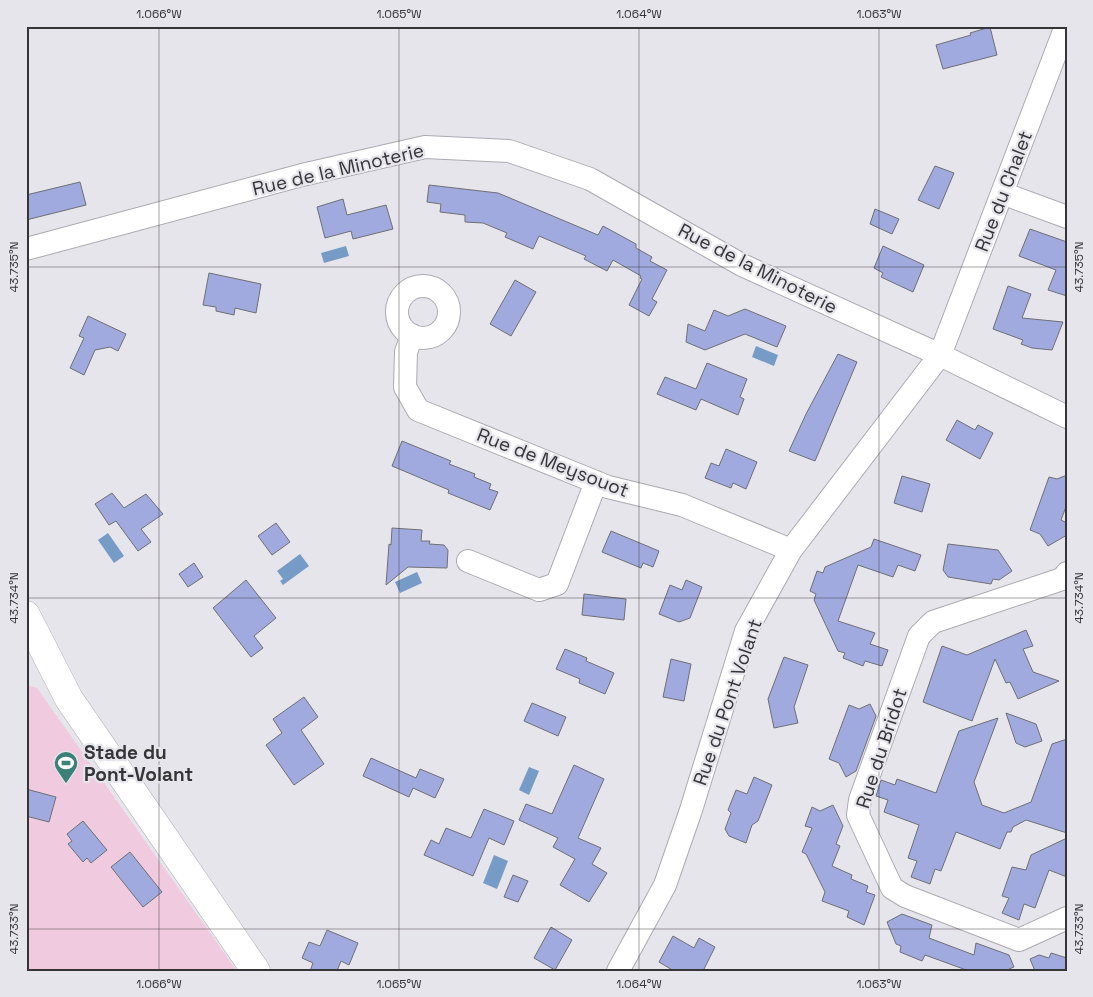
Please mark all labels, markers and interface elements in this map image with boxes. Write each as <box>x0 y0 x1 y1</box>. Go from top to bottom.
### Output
text: 1.066°W <box>136 6 182 22</box>
text: 1.065°W <box>376 6 422 22</box>
text: 1.064°W <box>616 6 662 22</box>
text: 1.063°W <box>856 6 902 22</box>
street label: Rue du Chalet <box>969 127 1038 255</box>
street label: Rue de la Minoterie <box>250 138 426 201</box>
street label: Rue de la Minoterie <box>674 217 842 319</box>
text: 43.735°N <box>6 241 22 293</box>
text: 43.735°N <box>1071 241 1087 293</box>
street label: Rue de Meysouot <box>473 422 632 503</box>
text: 43.734°N <box>6 572 22 624</box>
text: 43.734°N <box>1071 572 1087 624</box>
street label: Rue du Pont Volant <box>687 616 768 789</box>
street label: Rue du Bridot <box>850 685 913 812</box>
place label: Stade du Pont-Volant <box>84 740 193 787</box>
sports icon: Stade du Pont-Volant <box>53 750 79 784</box>
text: 43.733°N <box>6 903 22 955</box>
text: 43.733°N <box>1071 903 1087 955</box>
text: 1.066°W <box>136 976 182 992</box>
text: 1.065°W <box>376 976 422 992</box>
text: 1.064°W <box>616 976 662 992</box>
text: 1.063°W <box>856 976 902 992</box>

